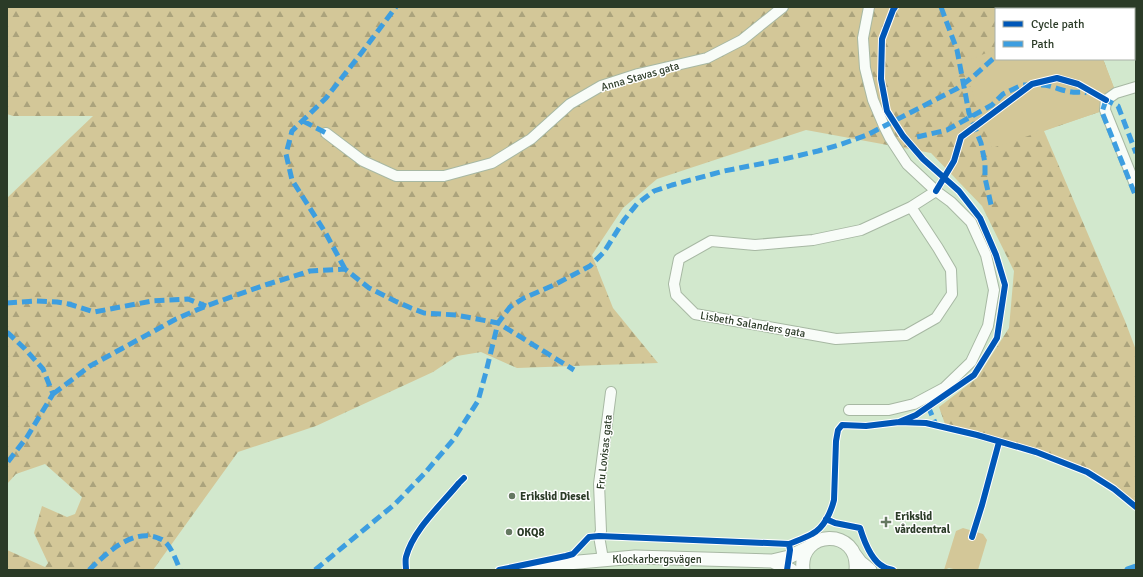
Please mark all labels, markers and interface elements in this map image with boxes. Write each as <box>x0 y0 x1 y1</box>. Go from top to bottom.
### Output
legend <box>995 8 1135 60</box>
text: Cycle path <box>1031 17 1084 32</box>
text: Path <box>1031 37 1054 52</box>
street label: Anna Stavas gata <box>600 59 681 94</box>
street label: Lisbeth Salanders gata <box>699 309 807 340</box>
street label: Fru Lovisas gata <box>594 414 615 490</box>
place label: Erikslid Diesel <box>520 490 590 503</box>
marker: Erikslid Diesel <box>507 491 517 501</box>
place label: Erikslid vårdcentral <box>894 510 951 536</box>
marker: Erikslid vårdcentral <box>880 516 892 528</box>
place label: OKQ8 <box>517 526 544 539</box>
marker: OKQ8 <box>504 527 514 537</box>
street label: Klockarbergsvägen <box>612 553 702 566</box>

